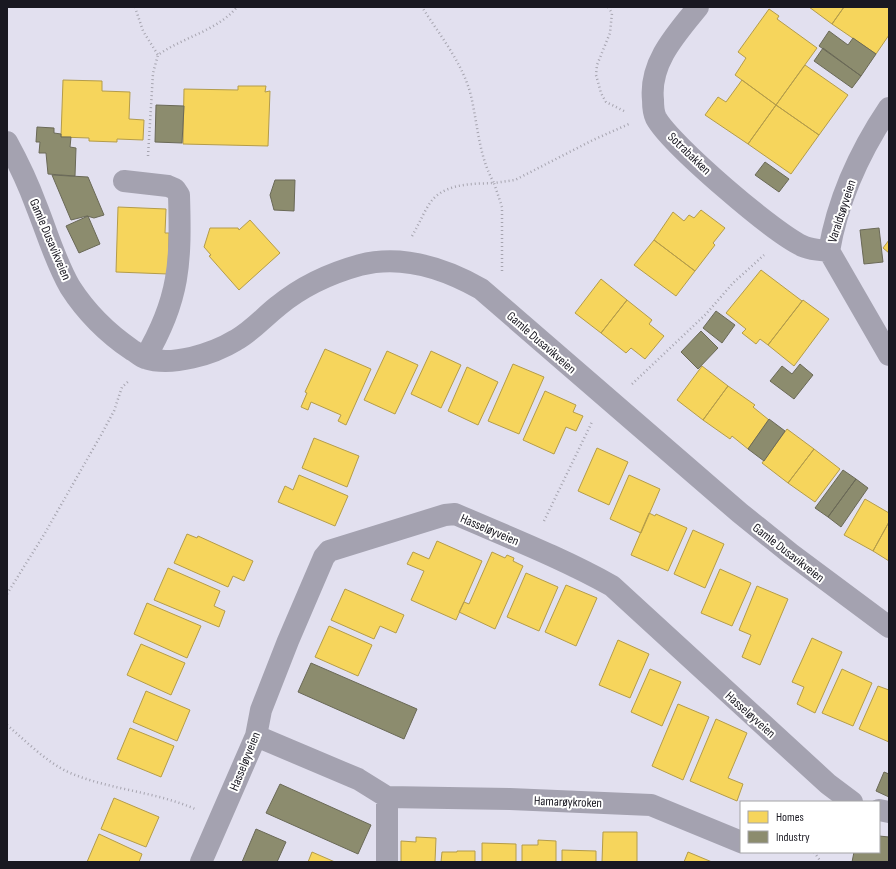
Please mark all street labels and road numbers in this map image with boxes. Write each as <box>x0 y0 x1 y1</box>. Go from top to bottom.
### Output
street label: Sotrabakken <box>664 129 714 178</box>
street label: Varaldsøyveien <box>824 178 860 245</box>
street label: Gamle Dusavikveien <box>26 196 74 282</box>
street label: Gamle Dusavikveien <box>503 308 579 377</box>
street label: Hasseløyveien <box>458 510 521 549</box>
street label: Gamle Dusavikveien <box>749 520 827 586</box>
street label: Hasseløyveien <box>722 688 779 741</box>
street label: Hasseløyveien <box>226 730 264 793</box>
street label: Hamarøykroken <box>534 793 602 811</box>

